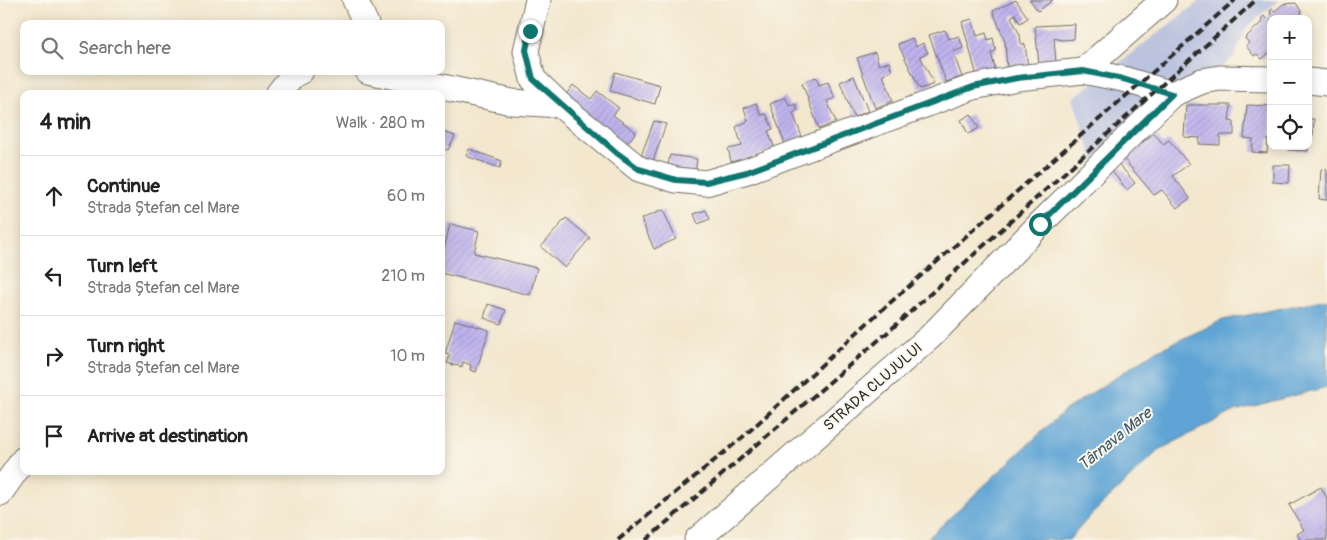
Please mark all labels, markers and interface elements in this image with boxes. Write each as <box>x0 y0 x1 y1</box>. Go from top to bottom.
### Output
map controls <box>1267 15 1312 150</box>
button: + <box>1267 15 1312 60</box>
search box <box>20 20 445 75</box>
route end <box>519 20 542 43</box>
icon: search <box>38 34 66 62</box>
text: Search here <box>78 36 171 60</box>
button: − <box>1267 60 1312 105</box>
button: locate <box>1267 105 1312 150</box>
text: 4 min <box>40 109 91 136</box>
text: Walk · 280 m <box>336 113 425 133</box>
text: Continue <box>87 174 160 198</box>
icon: ahead <box>40 182 68 210</box>
text: 60 m <box>387 186 425 206</box>
text: Strada Ștefan cel Mare <box>87 198 240 218</box>
route start <box>1029 213 1052 236</box>
text: Turn left <box>87 254 157 278</box>
icon: left <box>40 262 68 290</box>
text: 210 m <box>381 266 425 286</box>
text: Strada Ștefan cel Mare <box>87 278 240 298</box>
text: Turn right <box>87 334 165 358</box>
street label: STRADA CLUJULUI <box>819 339 927 435</box>
icon: right <box>40 342 68 370</box>
text: 10 m <box>390 346 425 366</box>
text: Strada Ștefan cel Mare <box>87 358 240 378</box>
water label: Târnava Mare <box>1074 402 1157 475</box>
icon: arrive <box>40 422 68 450</box>
text: Arrive at destination <box>87 424 248 448</box>

